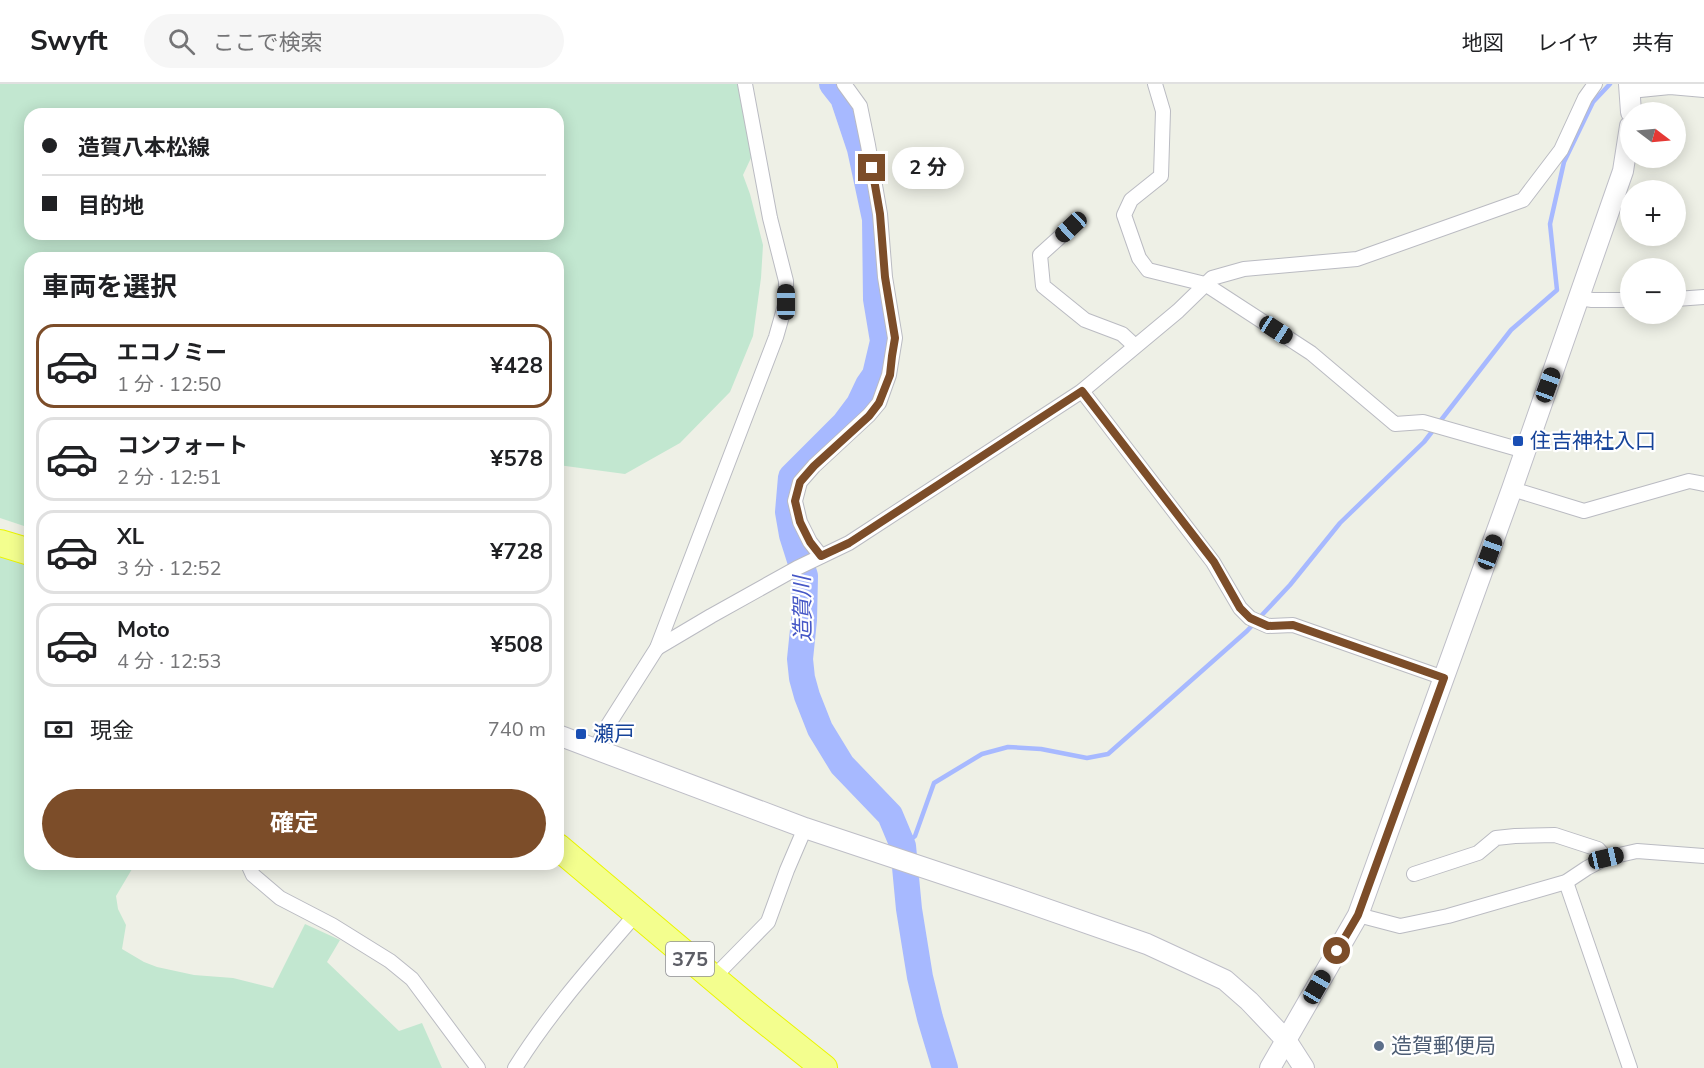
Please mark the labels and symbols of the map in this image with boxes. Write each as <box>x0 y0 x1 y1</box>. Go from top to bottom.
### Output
north arrow <box>1620 102 1686 168</box>
callout: 2 分 <box>893 147 965 189</box>
route end <box>858 154 885 181</box>
car <box>1052 208 1090 246</box>
car <box>777 284 795 320</box>
car <box>1256 313 1296 347</box>
car <box>1533 365 1563 405</box>
place label: 住吉神社入口 <box>1530 427 1656 455</box>
marker: 住吉神社入口 <box>1511 434 1525 448</box>
car <box>1475 532 1505 572</box>
water label: 造賀川 <box>787 574 819 642</box>
place label: 瀬戸 <box>593 720 635 748</box>
marker: 瀬戸 <box>574 727 588 741</box>
car <box>1586 845 1626 871</box>
route start <box>1323 937 1350 964</box>
road number: 375 <box>666 942 714 976</box>
car <box>1300 967 1334 1007</box>
place label: 造賀郵便局 <box>1391 1032 1496 1060</box>
marker: 造賀郵便局 <box>1372 1039 1386 1053</box>

